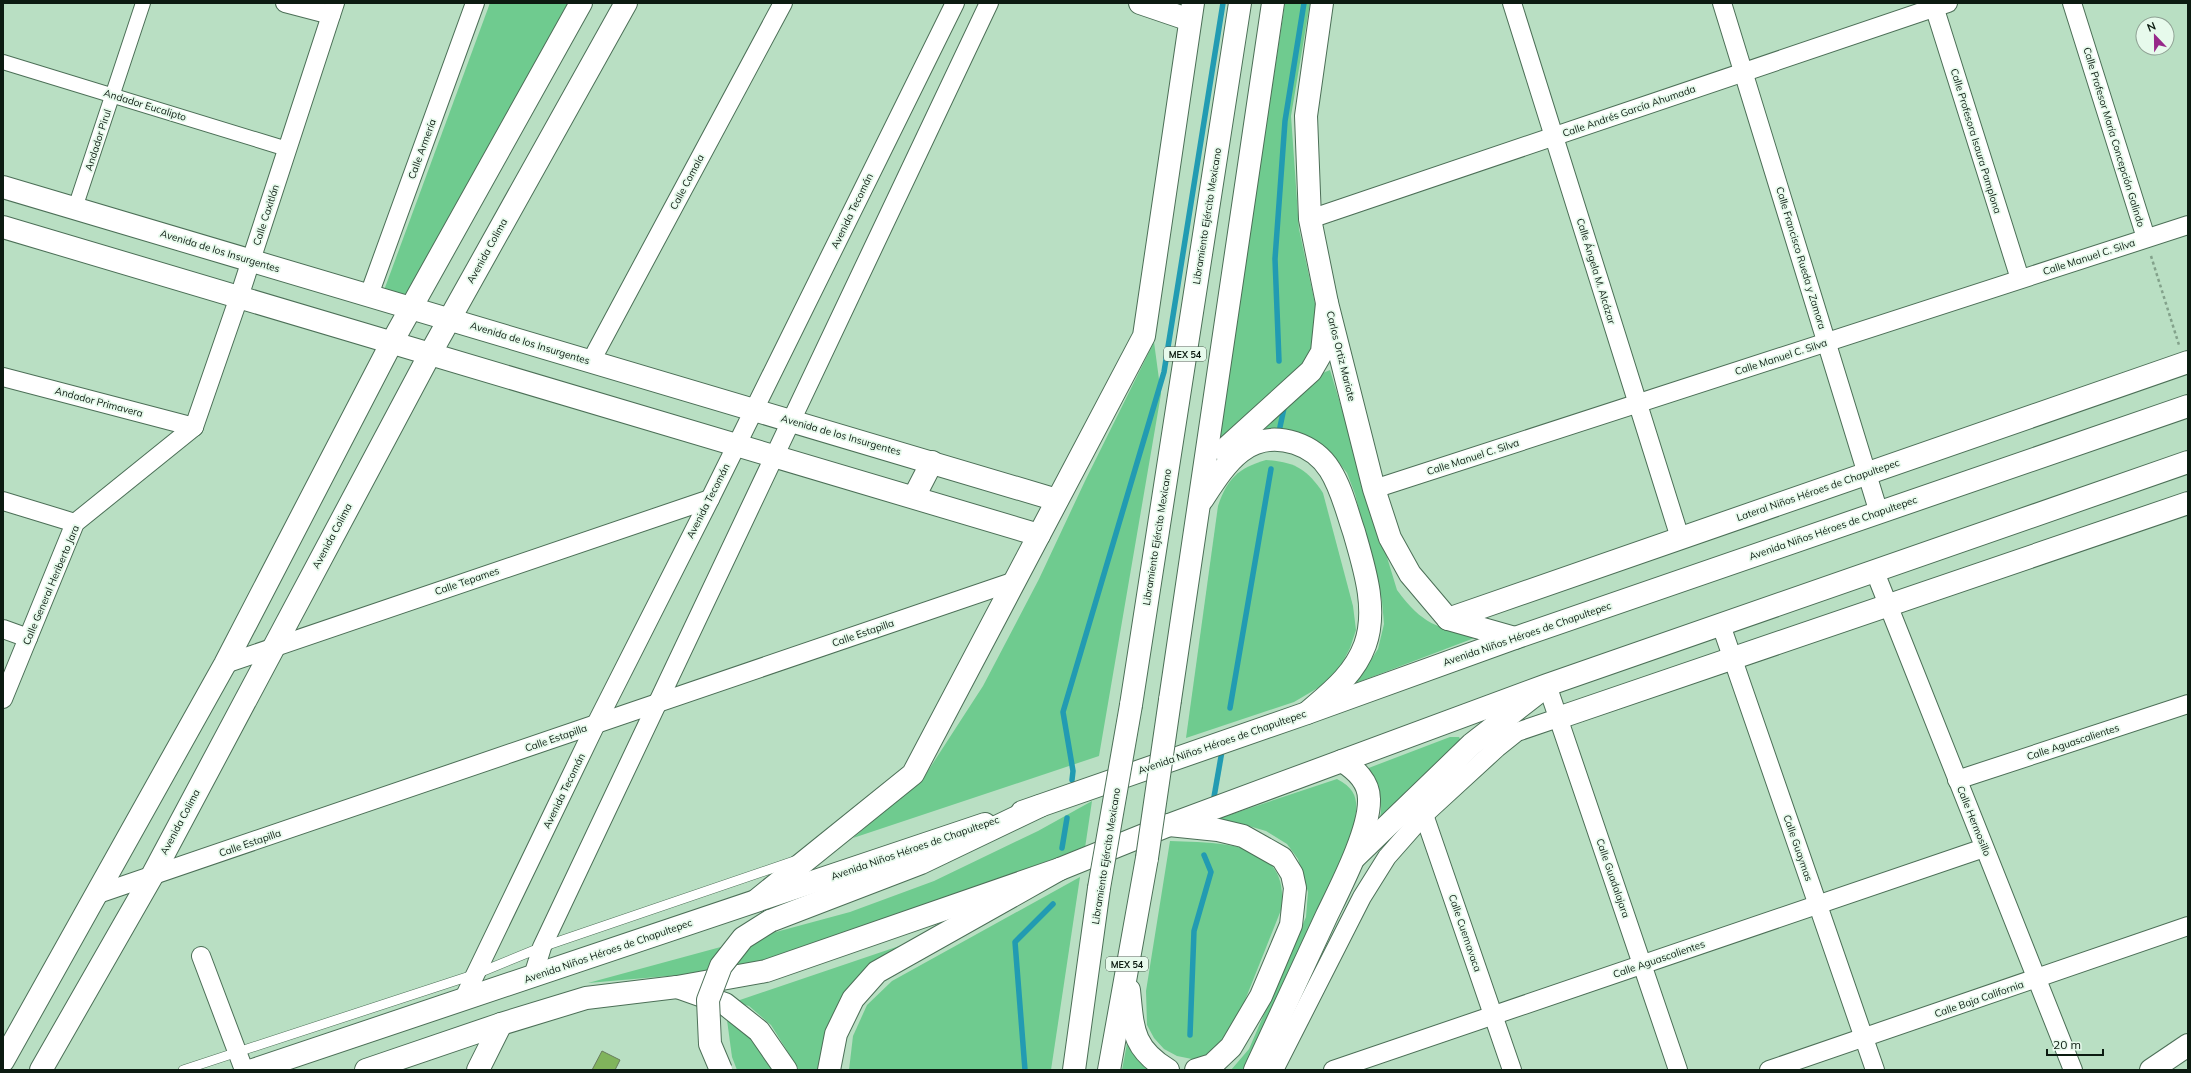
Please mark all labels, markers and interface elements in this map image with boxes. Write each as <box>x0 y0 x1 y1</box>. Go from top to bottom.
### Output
north arrow <box>2135 16 2175 56</box>
text: N <box>2145 19 2158 35</box>
street label: Calle Profesor María Concepción Galindo <box>2080 45 2148 229</box>
street label: Calle Profesora Isaura Pamplona <box>1948 67 2004 215</box>
street label: Calle Andrés García Ahumada <box>1561 82 1697 140</box>
street label: Andador Eucalipto <box>102 86 188 124</box>
street label: Andador Pirul <box>82 108 114 172</box>
street label: Calle Armería <box>405 117 439 181</box>
street label: Libramiento Ejército Mexicano <box>1190 146 1224 285</box>
street label: Calle Comala <box>667 152 707 212</box>
street label: Avenida Tecomán <box>828 171 876 251</box>
street label: Calle Caxitlán <box>250 183 282 247</box>
street label: Calle Francisco Rueda y Zamora <box>1773 185 1829 331</box>
street label: Avenida Colima <box>464 216 510 286</box>
street label: Calle Ángela M. Alcázar <box>1574 216 1618 326</box>
street label: Avenida de los Insurgentes <box>159 227 281 275</box>
street label: Calle Manuel C. Silva <box>2041 236 2137 278</box>
street label: Carlos Ortiz Mariote <box>1324 310 1358 402</box>
street label: Avenida de los Insurgentes <box>469 319 591 367</box>
street label: Calle Manuel C. Silva <box>1733 336 1829 378</box>
road number: MEX 54 <box>1164 347 1206 361</box>
street label: Andador Primavera <box>54 384 144 420</box>
street label: Avenida de los Insurgentes <box>779 412 903 458</box>
street label: Calle Manuel C. Silva <box>1425 436 1521 478</box>
street label: Lateral Niños Héroes de Chapultepec <box>1735 456 1901 524</box>
street label: Avenida Tecomán <box>683 461 733 541</box>
street label: Libramiento Ejército Mexicano <box>1140 467 1174 606</box>
street label: Avenida Niños Héroes de Chapultepec <box>1747 493 1919 563</box>
street label: Avenida Colima <box>309 501 355 571</box>
street label: Calle General Heriberto Jara <box>20 523 82 647</box>
street label: Calle Tepames <box>433 564 501 598</box>
street label: Avenida Niños Héroes de Chapultepec <box>1441 599 1613 669</box>
street label: Calle Estapilla <box>830 616 896 650</box>
street label: Avenida Niños Héroes de Chapultepec <box>1136 707 1308 777</box>
street label: Calle Estapilla <box>523 721 589 755</box>
street label: Calle Aguascalientes <box>2025 721 2121 763</box>
street label: Avenida Tecomán <box>540 751 588 831</box>
street label: Calle Hermosillo <box>1954 784 1994 858</box>
street label: Libramiento Ejército Mexicano <box>1089 786 1123 925</box>
street label: Avenida Colima <box>157 787 203 857</box>
street label: Avenida Niños Héroes de Chapultepec <box>829 813 1001 883</box>
street label: Calle Guaymas <box>1781 813 1815 883</box>
street label: Calle Estapilla <box>217 826 283 860</box>
street label: Calle Guadalajara <box>1593 837 1633 919</box>
street label: Calle Cuernavaca <box>1446 893 1484 973</box>
street label: Avenida Niños Héroes de Chapultepec <box>522 916 694 986</box>
street label: Calle Aguascalientes <box>1611 937 1707 981</box>
road number: MEX 54 <box>1106 957 1148 971</box>
street label: Calle Baja California <box>1933 978 2025 1020</box>
scale bar <box>2047 1031 2103 1057</box>
text: 20 m <box>2053 1037 2081 1052</box>

